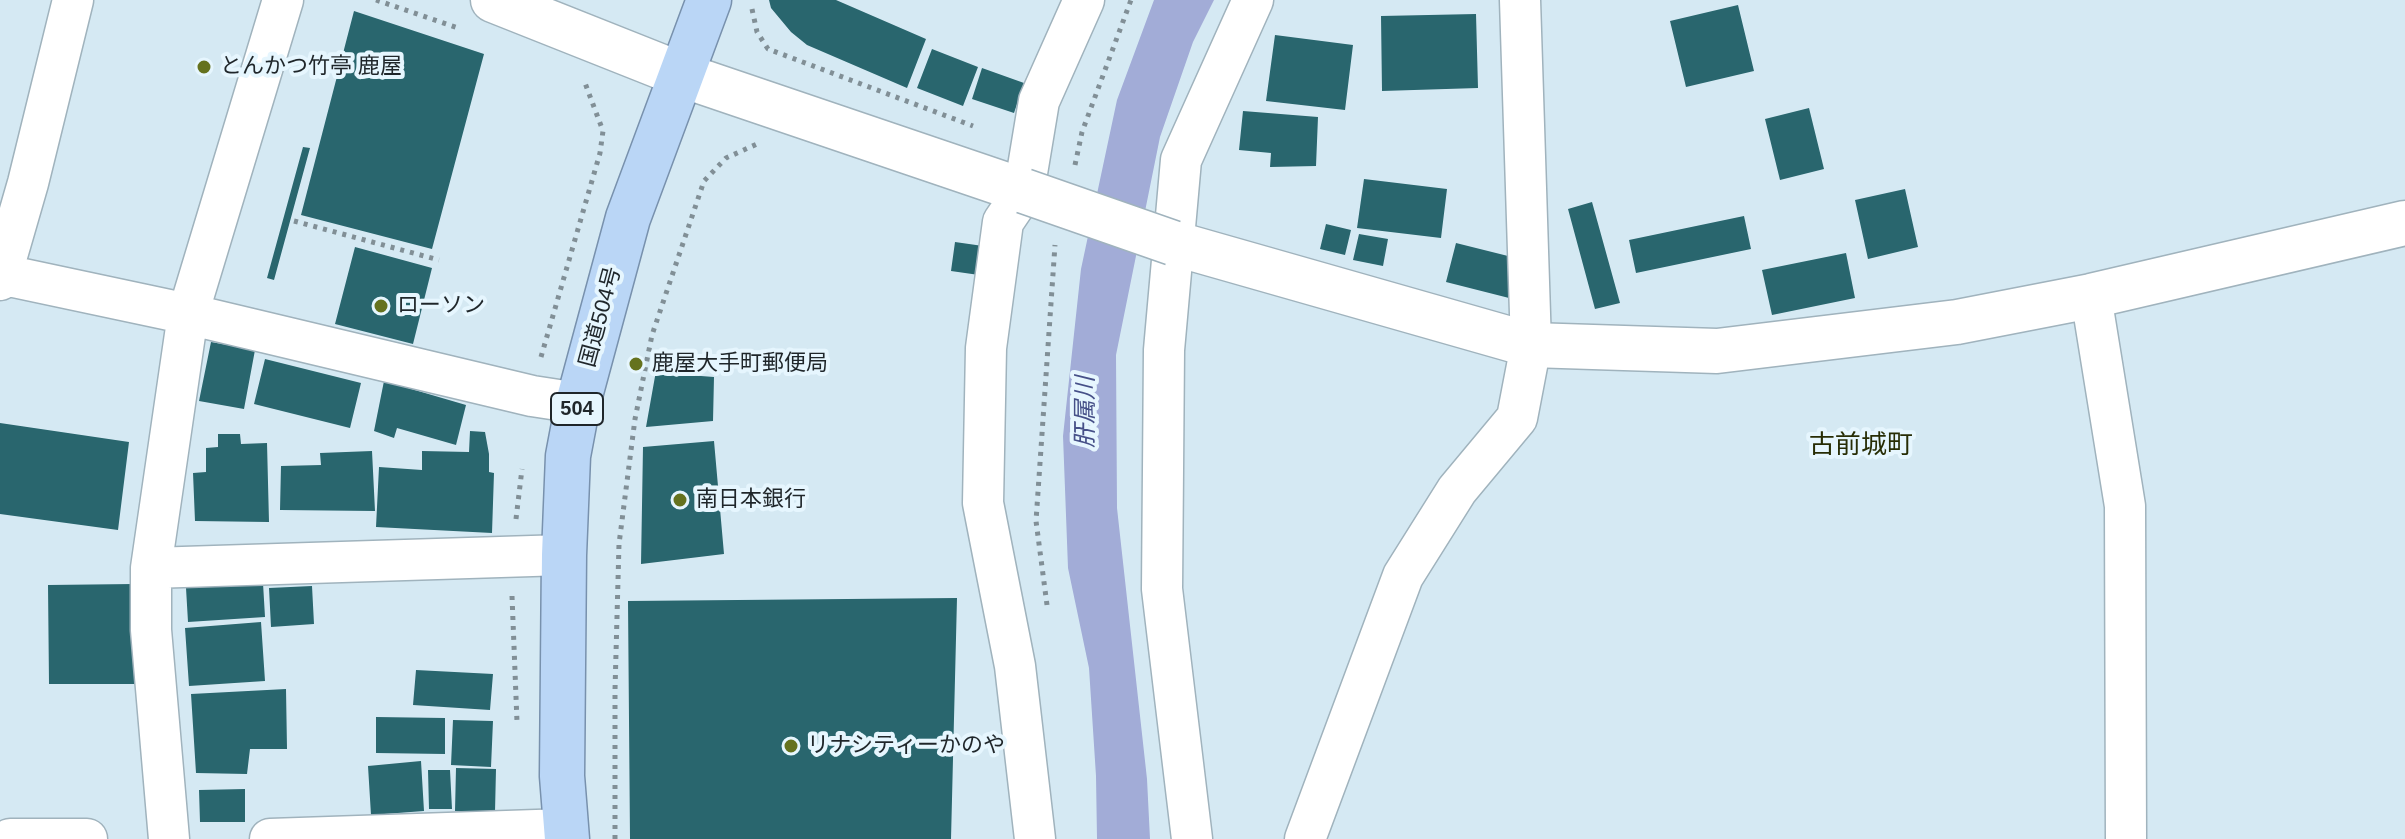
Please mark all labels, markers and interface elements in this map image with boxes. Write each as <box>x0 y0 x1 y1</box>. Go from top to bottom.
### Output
place label: とんかつ竹亭 鹿屋 <box>220 54 402 80</box>
marker: とんかつ竹亭 鹿屋 <box>195 58 213 76</box>
street label: 国道504号 <box>575 264 627 370</box>
place label: ローソン <box>397 293 485 319</box>
marker: ローソン <box>372 297 390 315</box>
place label: 鹿屋大手町郵便局 <box>652 351 828 377</box>
marker: 鹿屋大手町郵便局 <box>627 355 645 373</box>
water label: 肝属川 <box>1072 376 1100 448</box>
road number: 504 <box>551 393 603 425</box>
district label: 古前城町 <box>1809 430 1913 462</box>
place label: 南日本銀行 <box>696 487 806 513</box>
marker: 南日本銀行 <box>671 491 689 509</box>
place label: リナシティーかのや <box>807 733 1005 759</box>
marker: リナシティーかのや <box>782 737 800 755</box>

